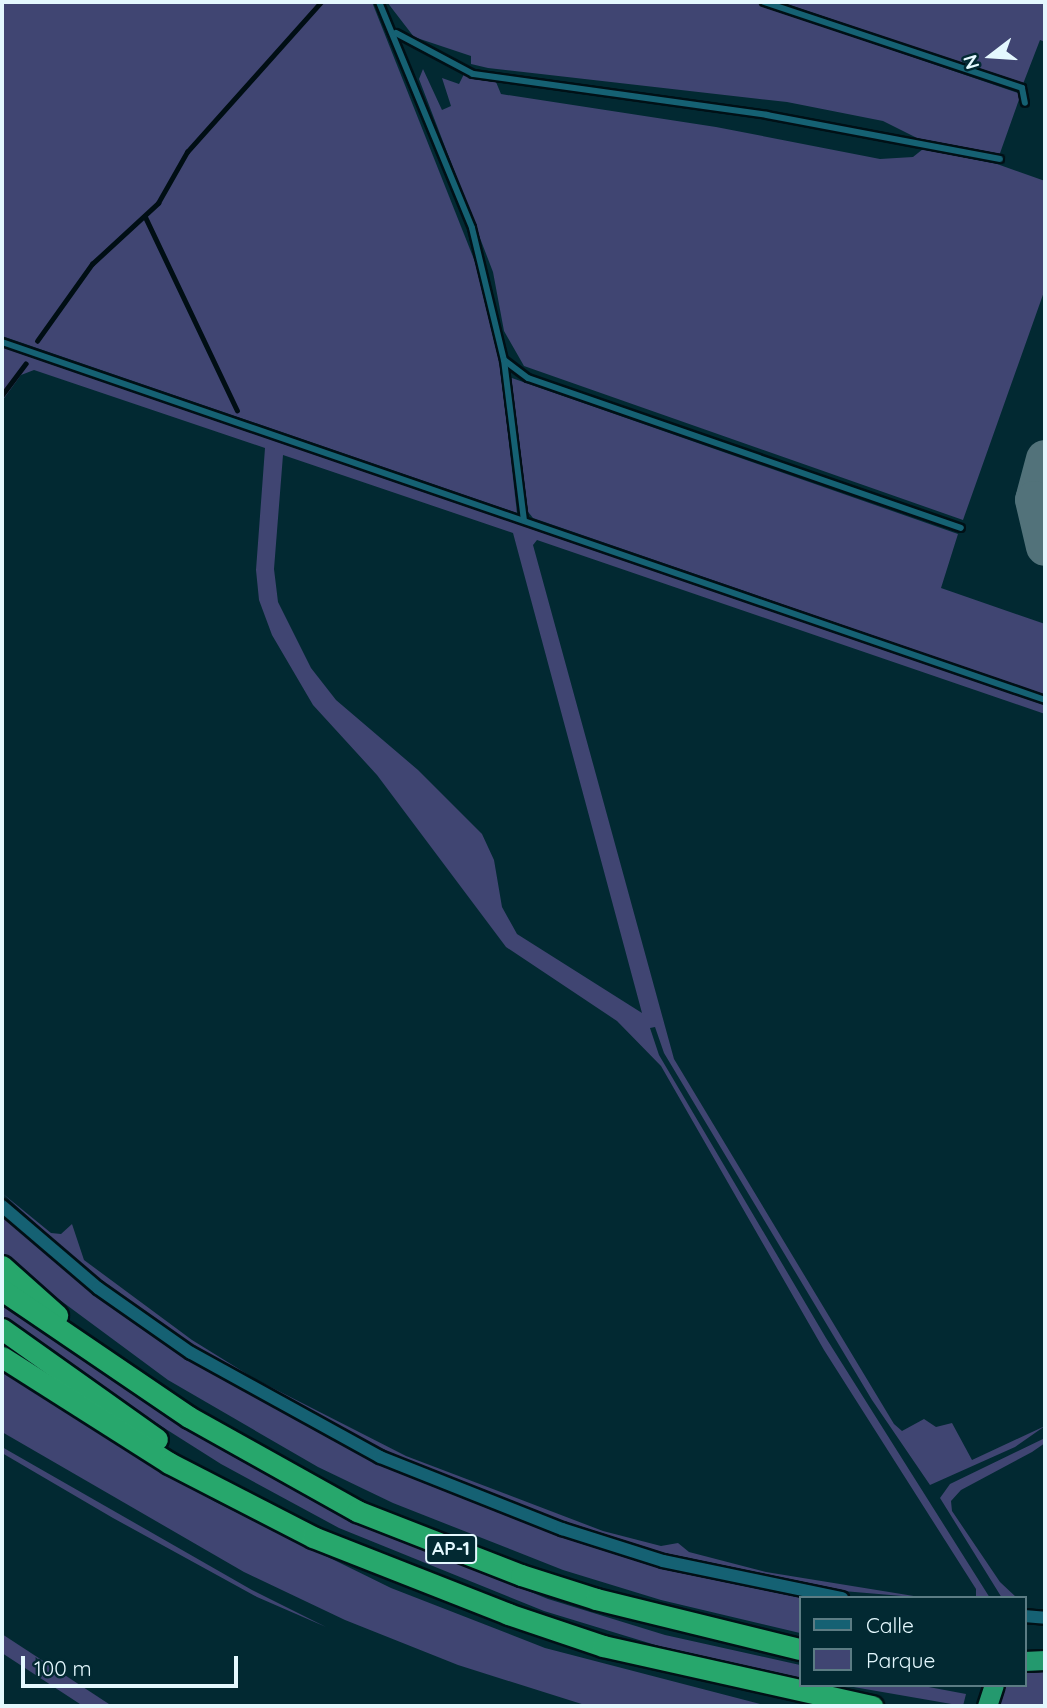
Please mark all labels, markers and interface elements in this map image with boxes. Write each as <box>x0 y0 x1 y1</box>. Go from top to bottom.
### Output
north arrow <box>956 21 1026 91</box>
text: N <box>957 52 984 72</box>
road number: AP-1 <box>425 1534 477 1564</box>
legend <box>799 1596 1026 1687</box>
text: Calle <box>866 1612 914 1638</box>
scale bar <box>24 1642 242 1686</box>
text: Parque <box>866 1647 935 1673</box>
text: 100 m <box>34 1655 92 1681</box>

